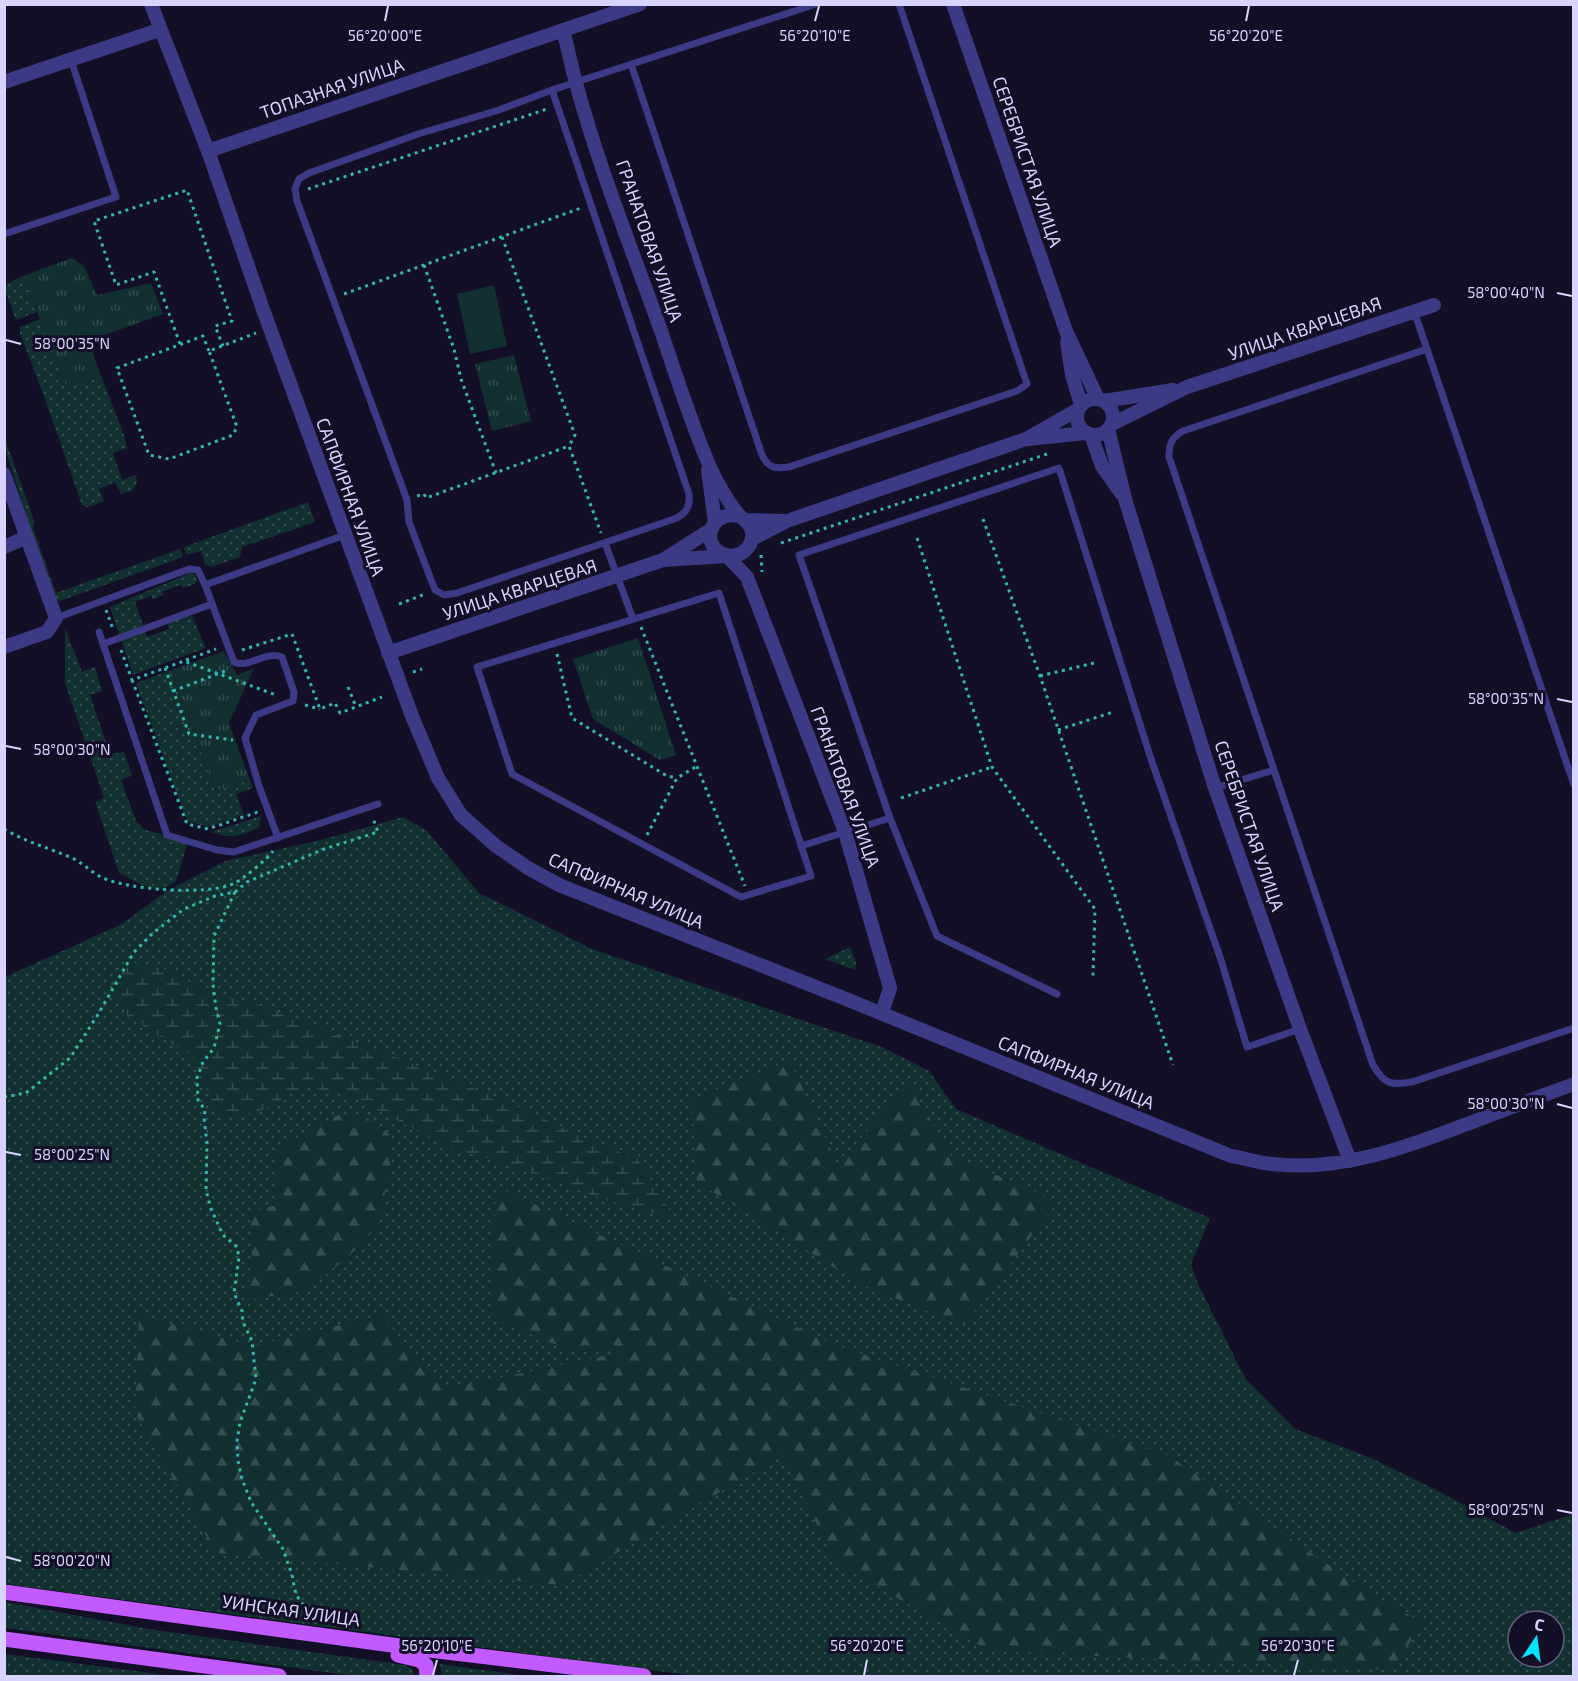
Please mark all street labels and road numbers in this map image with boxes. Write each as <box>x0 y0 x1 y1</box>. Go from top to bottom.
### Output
street label: ТОПАЗНАЯ УЛИЦА <box>257 53 407 123</box>
street label: СЕРЕБРИСТАЯ УЛИЦА <box>988 73 1068 251</box>
street label: ГРАНАТОВАЯ УЛИЦА <box>612 157 688 325</box>
street label: УЛИЦА КВАРЦЕВАЯ <box>1225 291 1384 365</box>
street label: САПФИРНАЯ УЛИЦА <box>312 415 390 580</box>
street label: УЛИЦА КВАРЦЕВАЯ <box>440 554 600 624</box>
street label: ГРАНАТОВАЯ УЛИЦА <box>807 703 886 871</box>
street label: СЕРЕБРИСТАЯ УЛИЦА <box>1210 737 1290 915</box>
street label: САПФИРНАЯ УЛИЦА <box>545 847 708 933</box>
street label: САПФИРНАЯ УЛИЦА <box>995 1031 1159 1114</box>
street label: УИНСКАЯ УЛИЦА <box>221 1589 362 1631</box>

